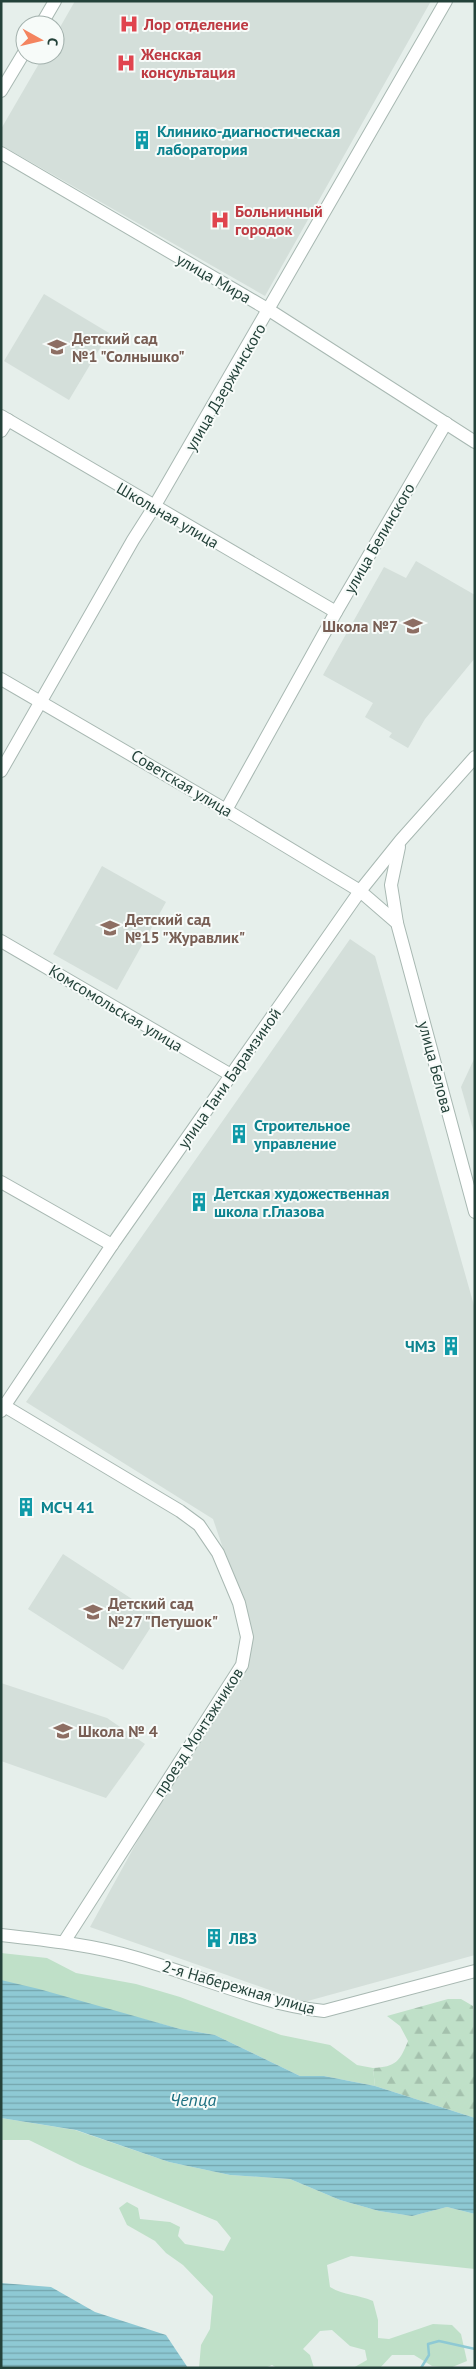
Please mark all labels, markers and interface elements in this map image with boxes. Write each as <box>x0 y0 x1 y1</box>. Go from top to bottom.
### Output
hospital icon: Лор отделение <box>118 13 140 35</box>
place label: Лор отделение <box>143 14 249 34</box>
north arrow <box>15 15 65 65</box>
text: С <box>43 37 62 47</box>
place label: Женская консультация <box>140 44 235 82</box>
hospital icon: Женская консультация <box>115 52 137 74</box>
place label: Клинико-диагностическая лаборатория <box>156 121 340 159</box>
building icon: Клинико-диагностическая лаборатория <box>131 129 153 151</box>
place label: Больничный городок <box>235 201 323 239</box>
hospital icon: Больничный городок <box>209 209 231 231</box>
street label: улица Мира <box>173 249 255 307</box>
street label: улица Дзержинского <box>180 319 270 455</box>
place label: Детский сад №1 "Солнышко" <box>72 328 185 366</box>
school or university icon: Детский сад №1 "Солнышко" <box>46 336 68 358</box>
street label: Школьная улица <box>113 478 223 552</box>
street label: улица Белинского <box>339 479 419 597</box>
school or university icon: Школа №7 <box>402 615 424 637</box>
place label: Школа №7 <box>322 616 398 636</box>
street label: Советская улица <box>128 745 236 821</box>
place label: Детский сад №15 "Журавлик" <box>125 909 245 947</box>
school or university icon: Детский сад №15 "Журавлик" <box>99 917 121 939</box>
street label: Комсомольская улица <box>45 960 187 1056</box>
street label: улица Тани Барамзиной <box>173 1004 285 1152</box>
street label: улица Белова <box>414 1019 458 1115</box>
place label: Строительное управление <box>253 1115 350 1153</box>
building icon: Строительное управление <box>228 1123 250 1145</box>
place label: Детская художественная школа г.Глазова <box>214 1183 389 1221</box>
building icon: Детская художественная школа г.Глазова <box>188 1191 210 1213</box>
building icon: ЧМЗ <box>440 1335 462 1357</box>
place label: ЧМЗ <box>405 1336 436 1356</box>
building icon: МСЧ 41 <box>15 1496 37 1518</box>
place label: МСЧ 41 <box>41 1497 95 1517</box>
place label: Детский сад №27 "Петушок" <box>108 1593 218 1631</box>
school or university icon: Детский сад №27 "Петушок" <box>82 1601 104 1623</box>
street label: проезд Монтажников <box>149 1664 247 1800</box>
school or university icon: Школа № 4 <box>52 1720 74 1742</box>
place label: Школа № 4 <box>78 1721 158 1741</box>
building icon: ЛВЗ <box>203 1927 225 1949</box>
place label: ЛВЗ <box>228 1928 257 1948</box>
street label: 2-я Набережная улица <box>160 1956 318 2018</box>
water label: Чепца <box>170 2088 216 2111</box>

